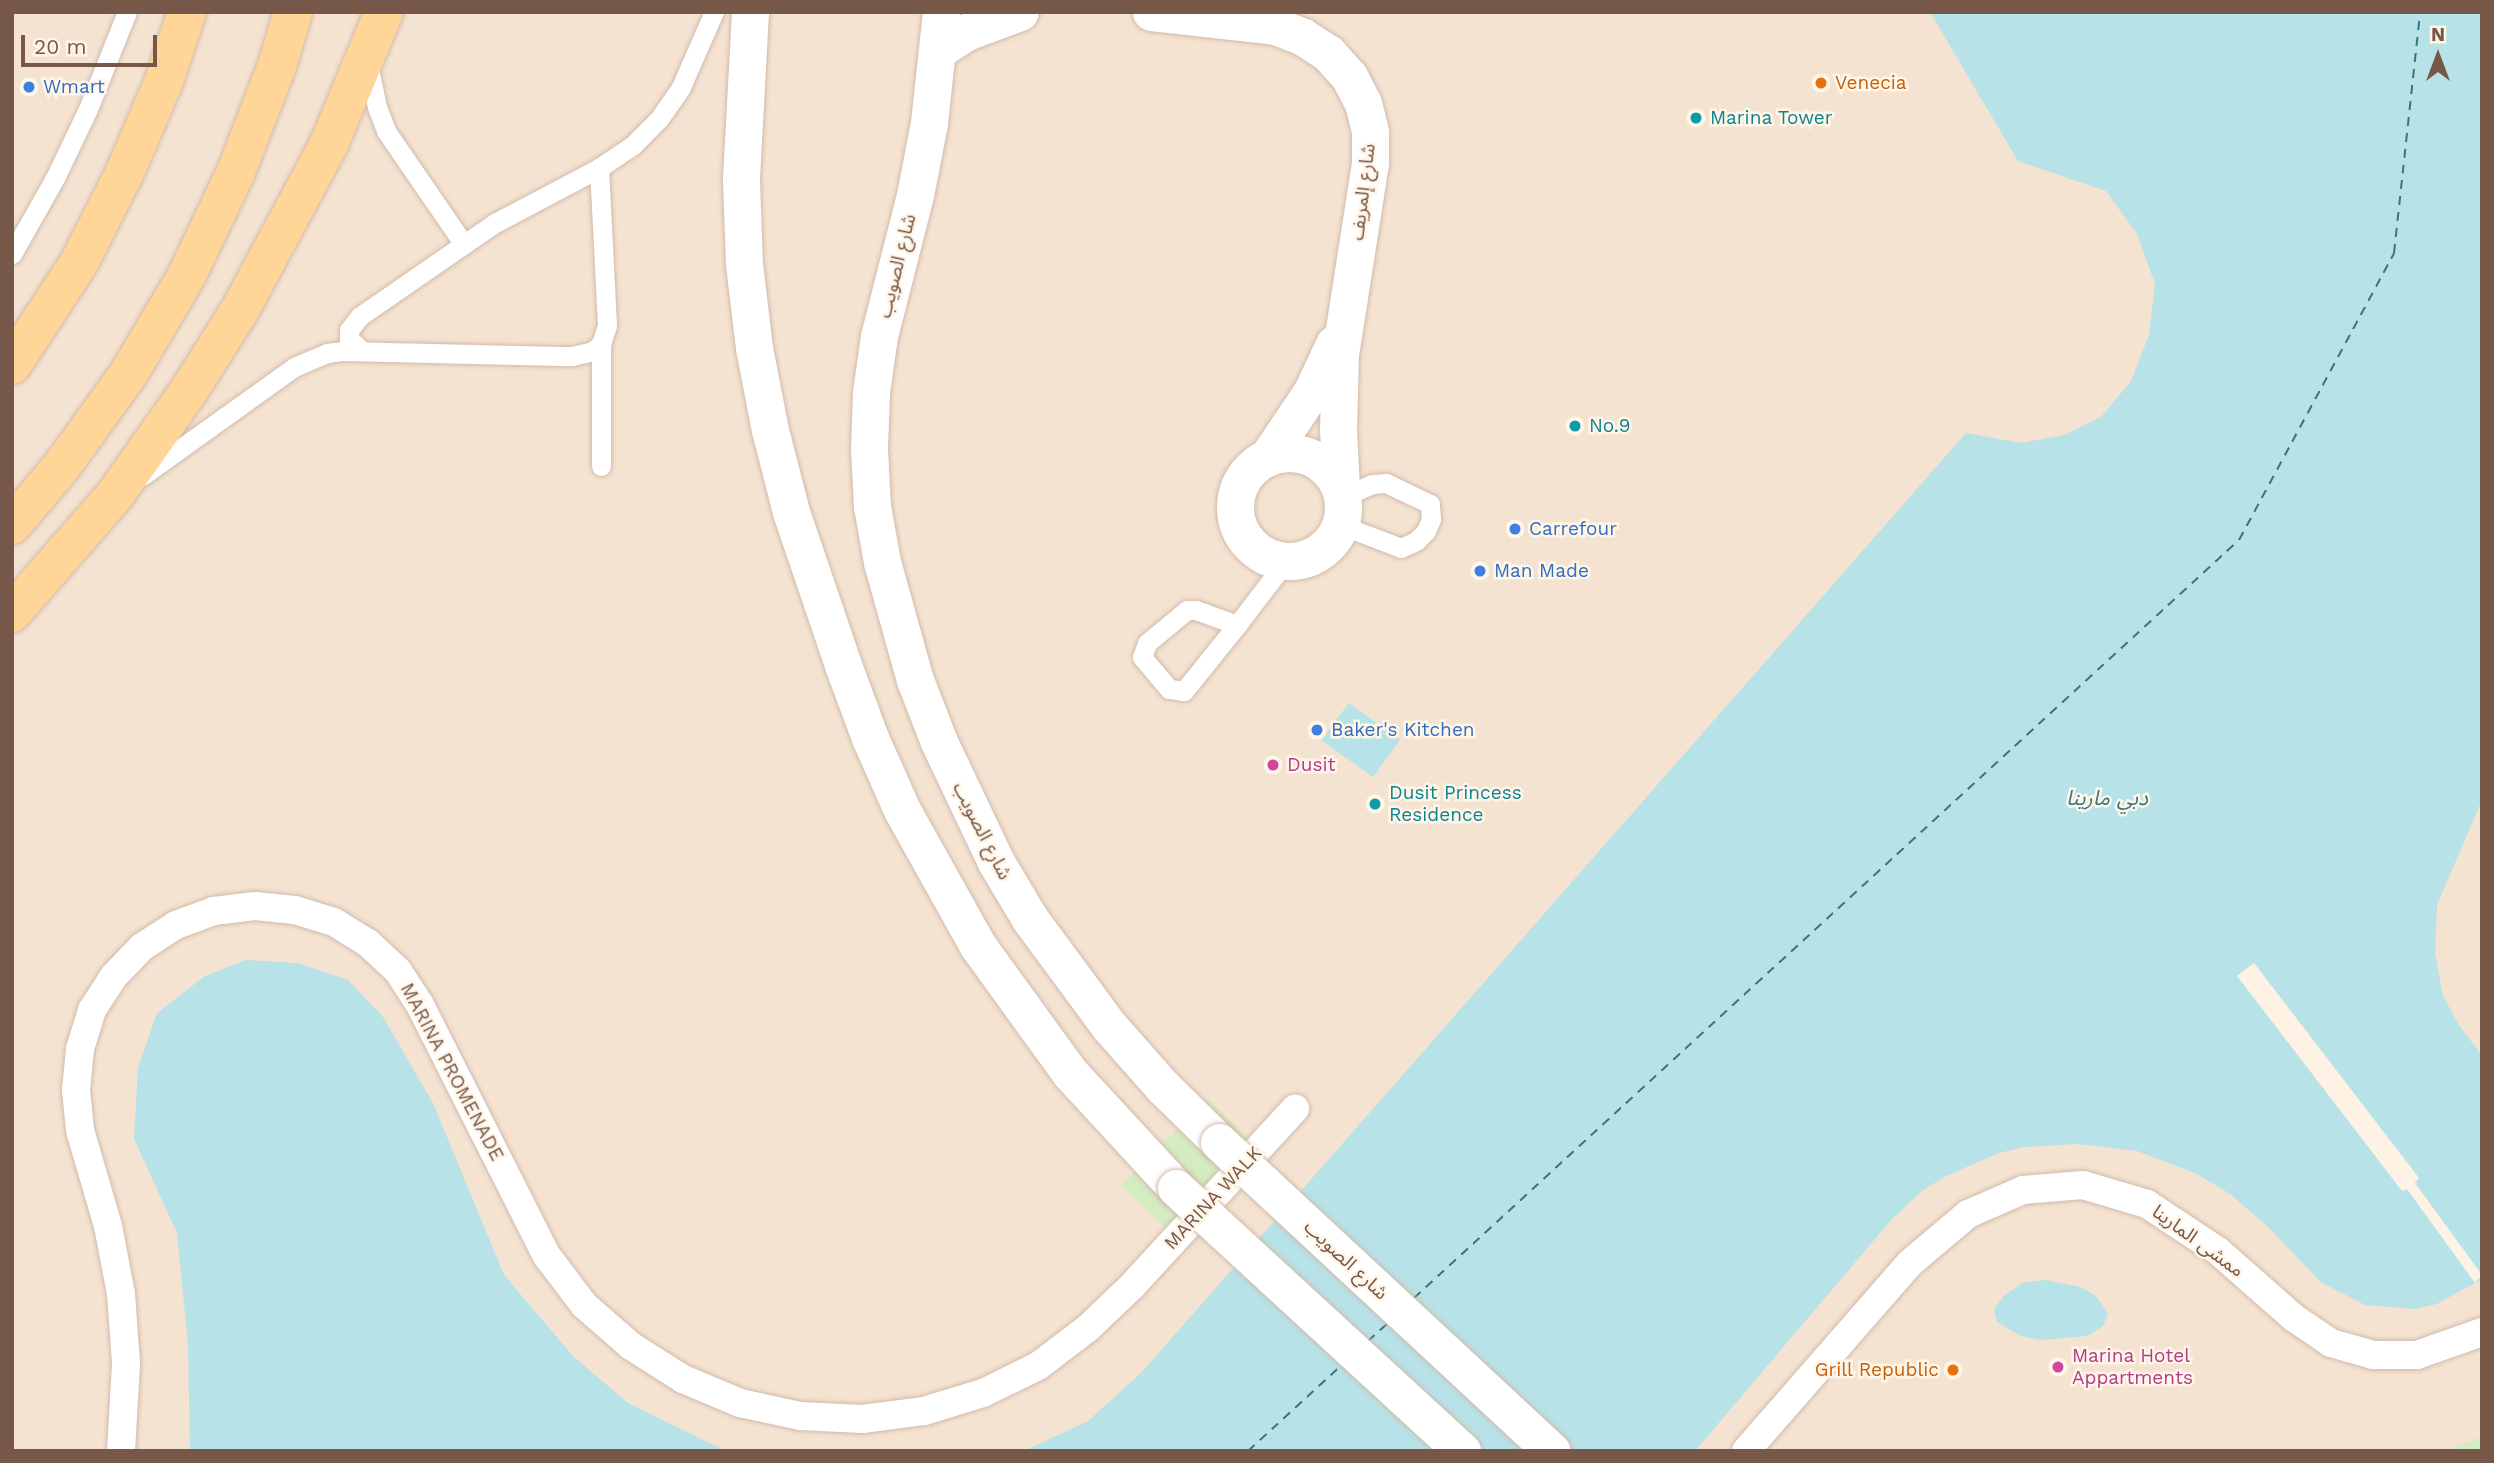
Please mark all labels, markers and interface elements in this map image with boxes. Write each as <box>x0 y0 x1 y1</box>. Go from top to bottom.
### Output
scale bar <box>24 21 161 65</box>
north arrow <box>2403 21 2473 91</box>
text: N <box>2431 23 2445 46</box>
text: 20 m <box>34 34 86 59</box>
place label: Venecia <box>1835 72 1907 94</box>
marker: Venecia <box>1813 75 1829 91</box>
place label: Wmart <box>43 76 105 98</box>
marker: Wmart <box>21 79 37 95</box>
place label: Marina Tower <box>1710 107 1833 129</box>
marker: Marina Tower <box>1688 110 1704 126</box>
street label: شارع إلمريف <box>1346 142 1380 242</box>
street label: شارع الصويب <box>873 212 921 320</box>
place label: No.9 <box>1589 415 1631 437</box>
marker: No.9 <box>1567 418 1583 434</box>
place label: Carrefour <box>1529 518 1617 540</box>
marker: Carrefour <box>1507 521 1523 537</box>
place label: Man Made <box>1494 560 1589 582</box>
marker: Man Made <box>1472 563 1488 579</box>
place label: Baker's Kitchen <box>1331 719 1475 741</box>
marker: Baker's Kitchen <box>1309 722 1325 738</box>
place label: Dusit <box>1287 754 1335 776</box>
marker: Dusit <box>1265 757 1281 773</box>
street label: شارع الصويب <box>948 778 1016 884</box>
place label: Dusit Princess Residence <box>1389 782 1522 826</box>
water label: دبي مارينا <box>2066 785 2148 811</box>
marker: Dusit Princess Residence <box>1367 796 1383 812</box>
street label: MARINA PROMENADE <box>395 979 509 1165</box>
street label: MARINA WALK <box>1159 1141 1267 1255</box>
street label: ممشى المارينا <box>2148 1200 2248 1282</box>
street label: شارع الصويب <box>1299 1215 1393 1305</box>
place label: Marina Hotel Appartments <box>2072 1345 2193 1389</box>
place label: Grill Republic <box>1814 1359 1939 1381</box>
marker: Marina Hotel Appartments <box>2050 1359 2066 1375</box>
marker: Grill Republic <box>1945 1362 1961 1378</box>

